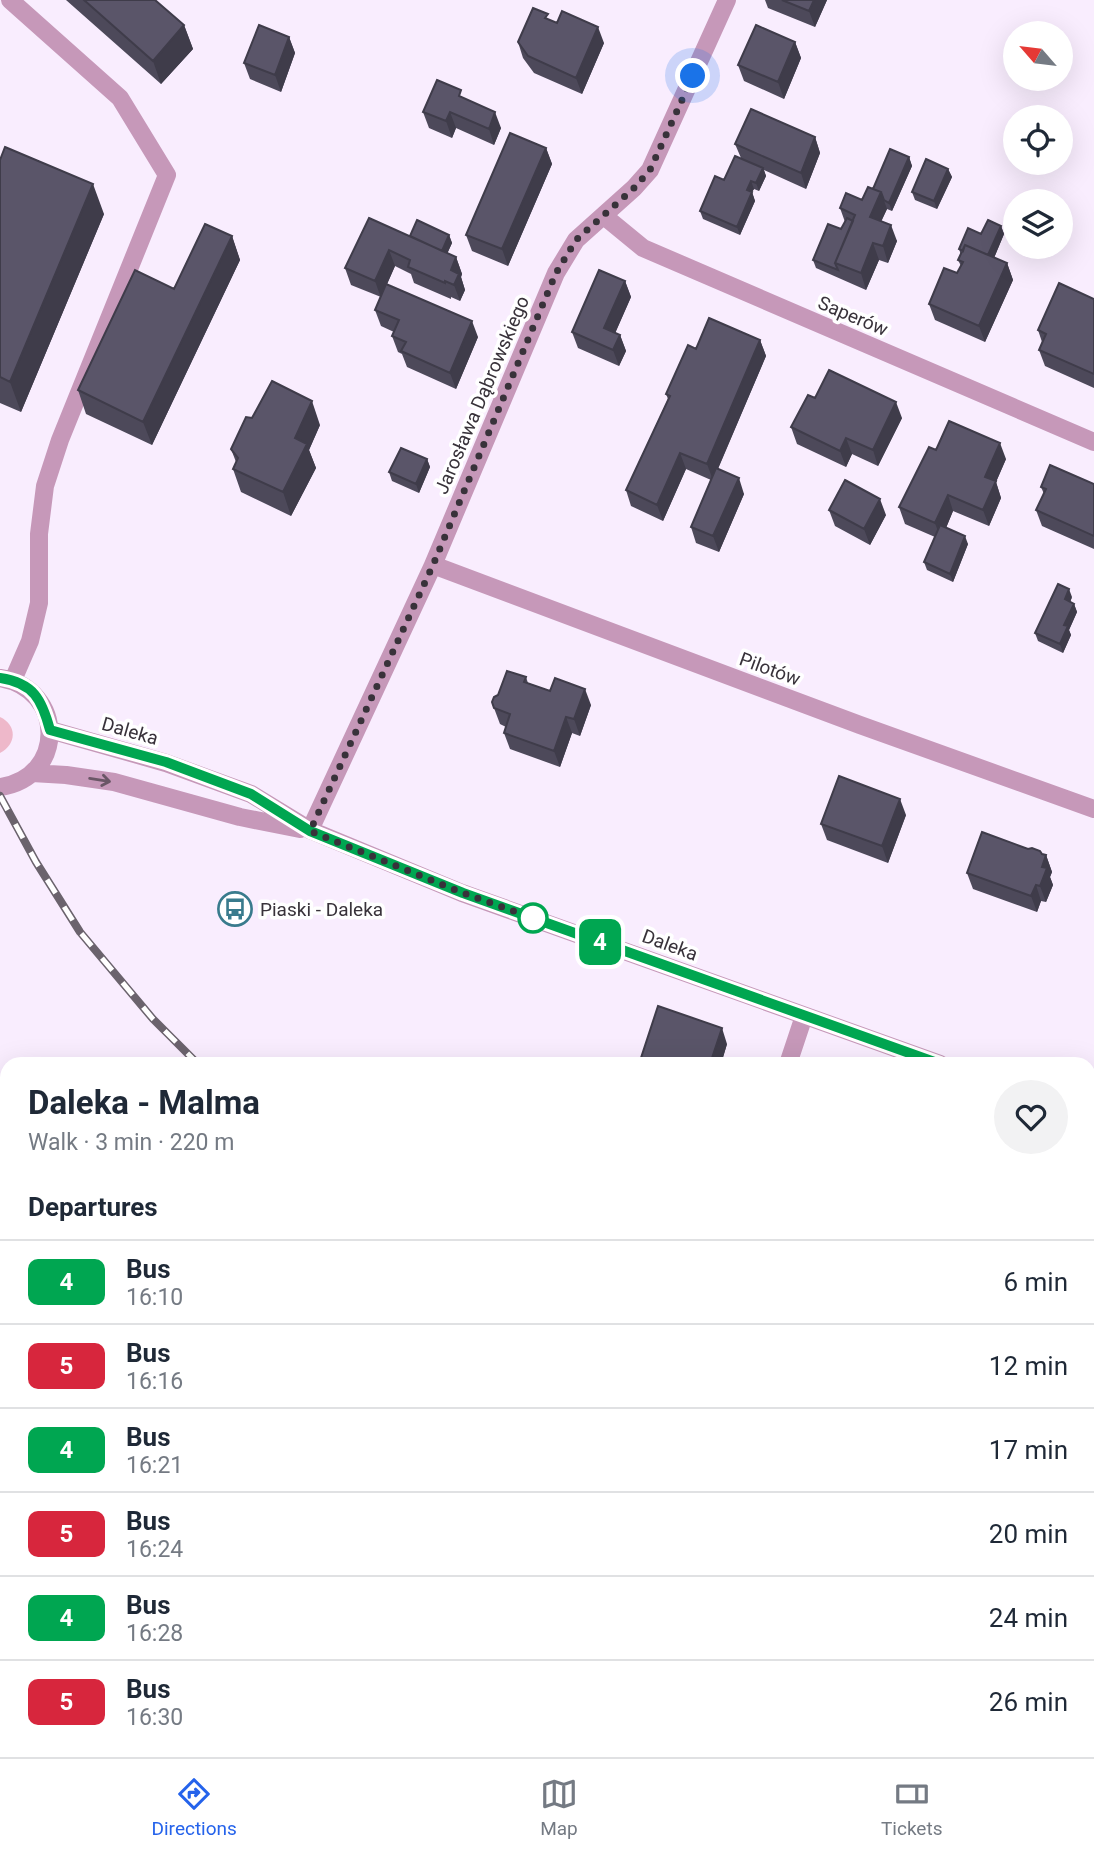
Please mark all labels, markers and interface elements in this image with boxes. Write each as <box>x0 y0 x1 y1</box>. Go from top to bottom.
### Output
north arrow <box>1003 21 1073 91</box>
map controls <box>1003 21 1073 259</box>
your location <box>675 58 710 93</box>
button: locate <box>1003 105 1073 175</box>
button: layers <box>1003 189 1073 259</box>
street label: Saperów <box>815 291 891 341</box>
street label: Jarosława Dąbrowskiego <box>430 292 534 498</box>
street label: Pilotów <box>736 647 804 691</box>
street label: Daleka <box>99 712 161 750</box>
one-way arrow <box>88 774 111 787</box>
bus stop icon: Piaski - Daleka <box>216 890 254 928</box>
place label: Piaski - Daleka <box>260 898 383 921</box>
unlabelled marker <box>518 903 548 933</box>
line badge: 4 <box>577 919 623 965</box>
street label: Daleka <box>639 924 701 966</box>
text: 4 <box>593 928 607 956</box>
button: heart <box>994 1080 1068 1154</box>
text: Daleka - Malma <box>28 1083 260 1122</box>
text: Walk · 3 min · 220 m <box>28 1129 234 1156</box>
text: Departures <box>28 1192 158 1222</box>
text: Bus <box>126 1254 171 1284</box>
text: 6 min <box>1003 1267 1068 1297</box>
text: 4 <box>60 1268 73 1296</box>
text: 16:10 <box>126 1284 183 1311</box>
text: Bus <box>126 1338 171 1368</box>
text: 12 min <box>989 1351 1068 1381</box>
text: 5 <box>60 1352 73 1380</box>
text: 16:16 <box>126 1368 183 1395</box>
text: Bus <box>126 1422 171 1452</box>
text: 17 min <box>989 1435 1068 1465</box>
text: 4 <box>60 1436 73 1464</box>
text: 16:21 <box>126 1452 183 1479</box>
text: Bus <box>126 1506 171 1536</box>
text: 20 min <box>989 1519 1068 1549</box>
text: 5 <box>60 1520 73 1548</box>
text: 16:24 <box>126 1536 183 1563</box>
text: Bus <box>126 1590 171 1620</box>
text: 24 min <box>989 1603 1068 1633</box>
text: 4 <box>60 1604 73 1632</box>
text: 16:28 <box>126 1620 183 1647</box>
text: Bus <box>126 1674 171 1704</box>
text: 26 min <box>989 1687 1068 1717</box>
text: 5 <box>60 1688 73 1716</box>
text: 16:30 <box>126 1704 183 1731</box>
tab: Directions <box>152 1775 237 1840</box>
tab: Map <box>540 1775 578 1840</box>
tab: Tickets <box>881 1775 942 1840</box>

